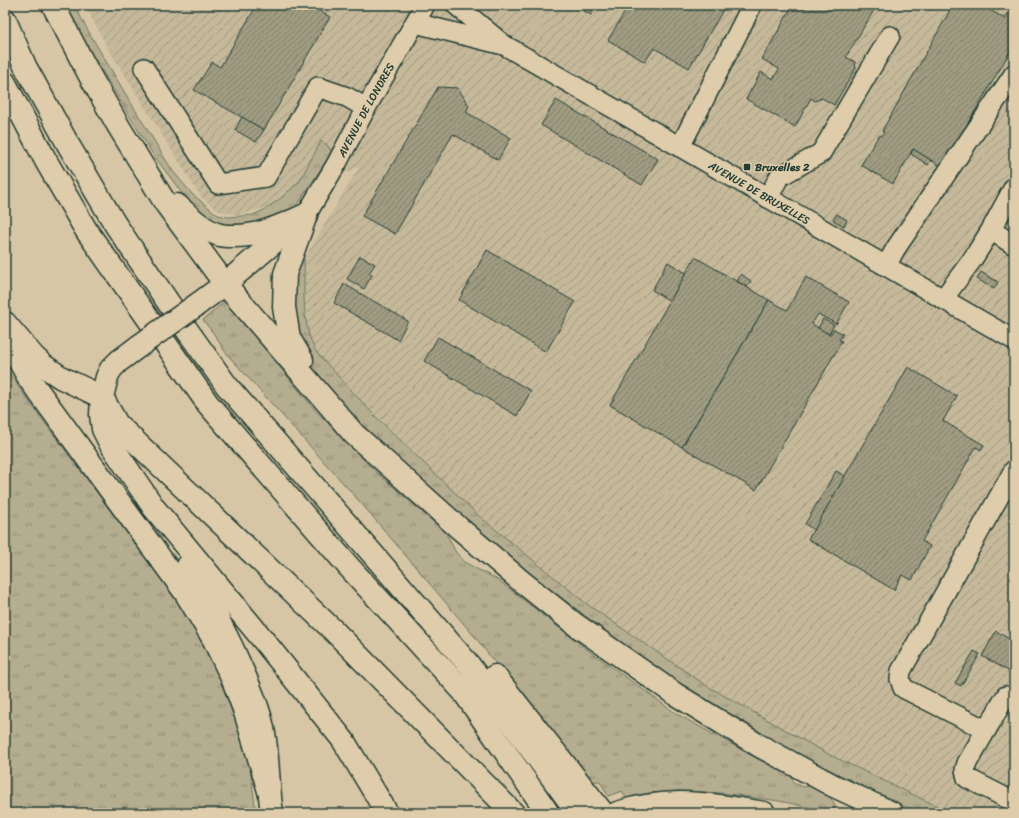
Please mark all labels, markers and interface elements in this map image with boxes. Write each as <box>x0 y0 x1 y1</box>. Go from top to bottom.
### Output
street label: AVENUE DE LONDRES <box>332 59 400 161</box>
street label: AVENUE DE BRUXELLES <box>704 155 814 230</box>
place label: Bruxelles 2 <box>755 158 810 177</box>
marker: Bruxelles 2 <box>742 162 752 172</box>

